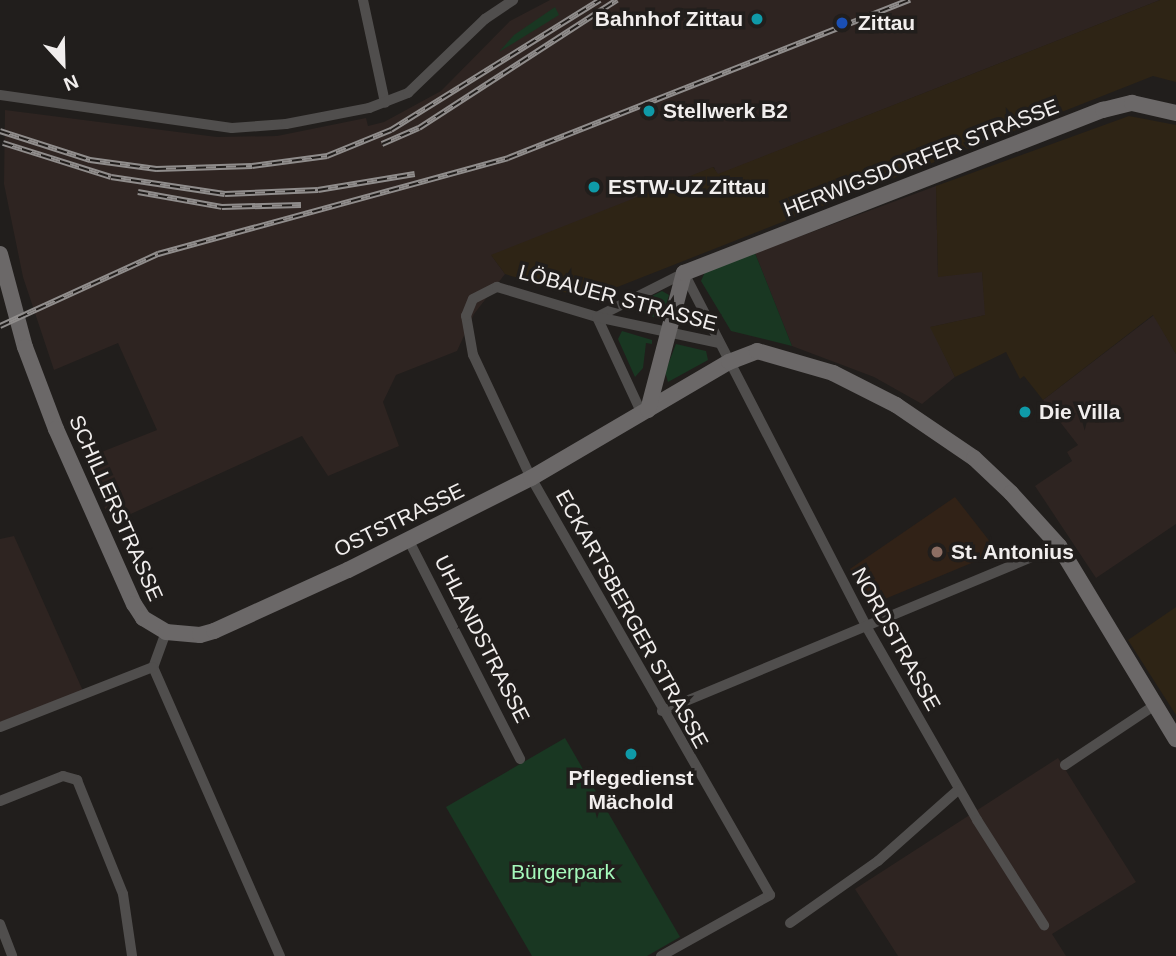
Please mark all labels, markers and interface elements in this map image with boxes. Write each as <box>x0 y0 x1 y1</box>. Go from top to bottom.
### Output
place label: Bahnhof Zittau <box>595 6 743 32</box>
place label: Zittau <box>858 10 915 36</box>
marker: Bahnhof Zittau <box>749 11 765 27</box>
marker: Zittau <box>832 13 852 33</box>
north arrow <box>28 28 98 98</box>
text: N <box>61 71 81 95</box>
street label: HERWIGSDORFER STRASSE <box>780 94 1062 222</box>
place label: Stellwerk B2 <box>663 98 788 124</box>
marker: Stellwerk B2 <box>641 103 657 119</box>
place label: ESTW-UZ Zittau <box>608 174 766 200</box>
marker: ESTW-UZ Zittau <box>586 179 602 195</box>
street label: LÖBAUER STRASSE <box>516 259 720 337</box>
place label: Die Villa <box>1039 399 1120 425</box>
marker: Die Villa <box>1017 404 1033 420</box>
street label: SCHILLERSTRASSE <box>64 411 168 605</box>
street label: OSTSTRASSE <box>330 478 468 562</box>
street label: ECKARTSBERGER STRASSE <box>550 485 714 753</box>
place label: St. Antonius <box>951 539 1075 565</box>
marker: St. Antonius <box>929 544 945 560</box>
street label: UHLANDSTRASSE <box>429 551 535 727</box>
street label: NORDSTRASSE <box>846 563 946 715</box>
marker: Pflegedienst Mächold <box>623 746 639 762</box>
place label: Pflegedienst Mächold <box>569 765 693 815</box>
park label: Bürgerpark <box>511 859 615 885</box>

